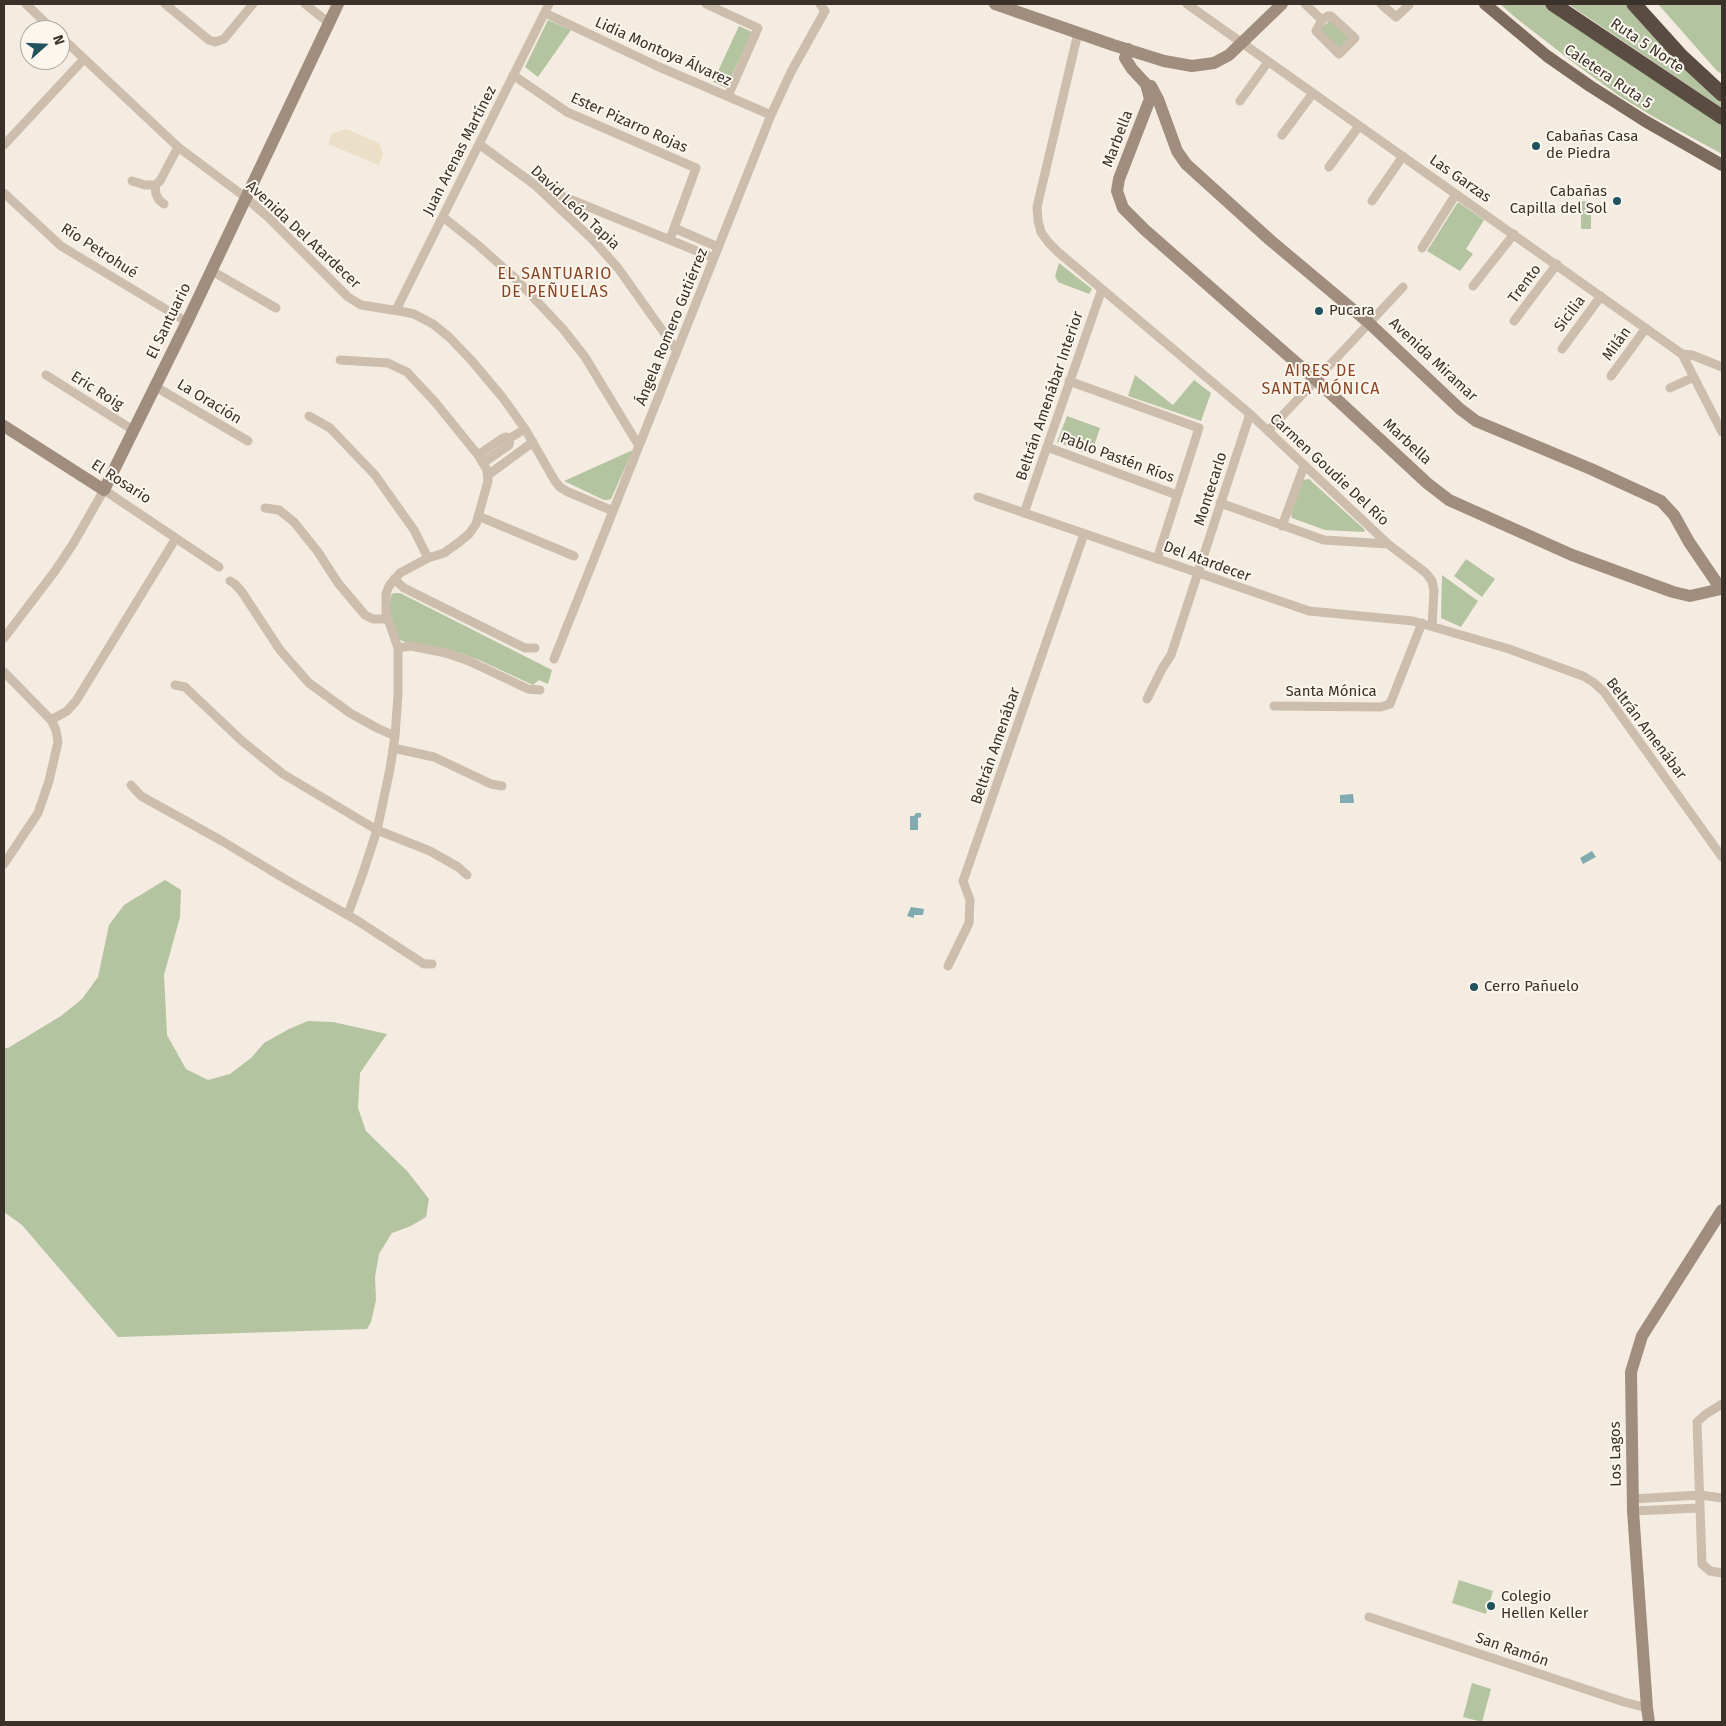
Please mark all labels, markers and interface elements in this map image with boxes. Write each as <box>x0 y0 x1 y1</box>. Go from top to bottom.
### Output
street label: Lidia Montoya Álvarez <box>592 14 734 90</box>
street label: Ruta 5 Norte <box>1607 15 1687 77</box>
north arrow <box>20 20 70 70</box>
text: N <box>49 33 68 47</box>
street label: Caletera Ruta 5 <box>1561 41 1655 113</box>
street label: Juan Arenas Martínez <box>420 83 500 219</box>
street label: Ester Pizarro Rojas <box>568 89 690 157</box>
street label: Marbella <box>1099 108 1137 170</box>
place label: Cabañas Casa de Piedra <box>1546 128 1638 163</box>
marker: Cabañas Casa de Piedra <box>1530 140 1542 152</box>
street label: Las Garzas <box>1426 151 1494 207</box>
street label: David León Tapia <box>527 162 623 254</box>
street label: Avenida Del Atardecer <box>242 177 364 293</box>
place label: Cabañas Capilla del Sol <box>1510 183 1607 218</box>
marker: Cabañas Capilla del Sol <box>1611 195 1623 207</box>
street label: Río Petrohué <box>57 220 141 282</box>
street label: Ángela Romero Gutiérrez <box>632 246 712 408</box>
street label: Trento <box>1505 261 1545 307</box>
district label: EL SANTUARIO DE PEÑUELAS <box>496 265 614 303</box>
street label: El Santuario <box>143 280 195 362</box>
street label: Sicilia <box>1551 292 1589 336</box>
place label: Pucara <box>1329 302 1375 320</box>
marker: Pucara <box>1313 305 1325 317</box>
street label: Beltrán Amenábar Interior <box>1013 309 1087 483</box>
street label: Avenida Miramar <box>1385 314 1481 406</box>
street label: Milán <box>1599 324 1635 364</box>
district label: AIRES DE SANTA MÓNICA <box>1260 362 1382 400</box>
street label: Eric Roig <box>67 368 127 414</box>
street label: La Oración <box>173 376 245 428</box>
street label: Carmen Goudie Del Río <box>1266 410 1392 530</box>
street label: Marbella <box>1379 415 1435 469</box>
street label: Pablo Pastén Ríos <box>1057 429 1177 487</box>
street label: Montecarlo <box>1191 450 1231 528</box>
street label: El Rosario <box>88 456 154 508</box>
street label: Del Atardecer <box>1161 538 1253 586</box>
street label: Beltrán Amenábar <box>1602 675 1690 783</box>
street label: Santa Mónica <box>1285 683 1377 701</box>
street label: Beltrán Amenábar <box>968 685 1024 807</box>
place label: Cerro Pañuelo <box>1484 978 1579 996</box>
marker: Cerro Pañuelo <box>1468 981 1480 993</box>
street label: Los Lagos <box>1606 1421 1626 1487</box>
place label: Colegio Hellen Keller <box>1501 1588 1589 1623</box>
marker: Colegio Hellen Keller <box>1485 1600 1497 1612</box>
street label: San Ramón <box>1473 1629 1551 1671</box>

